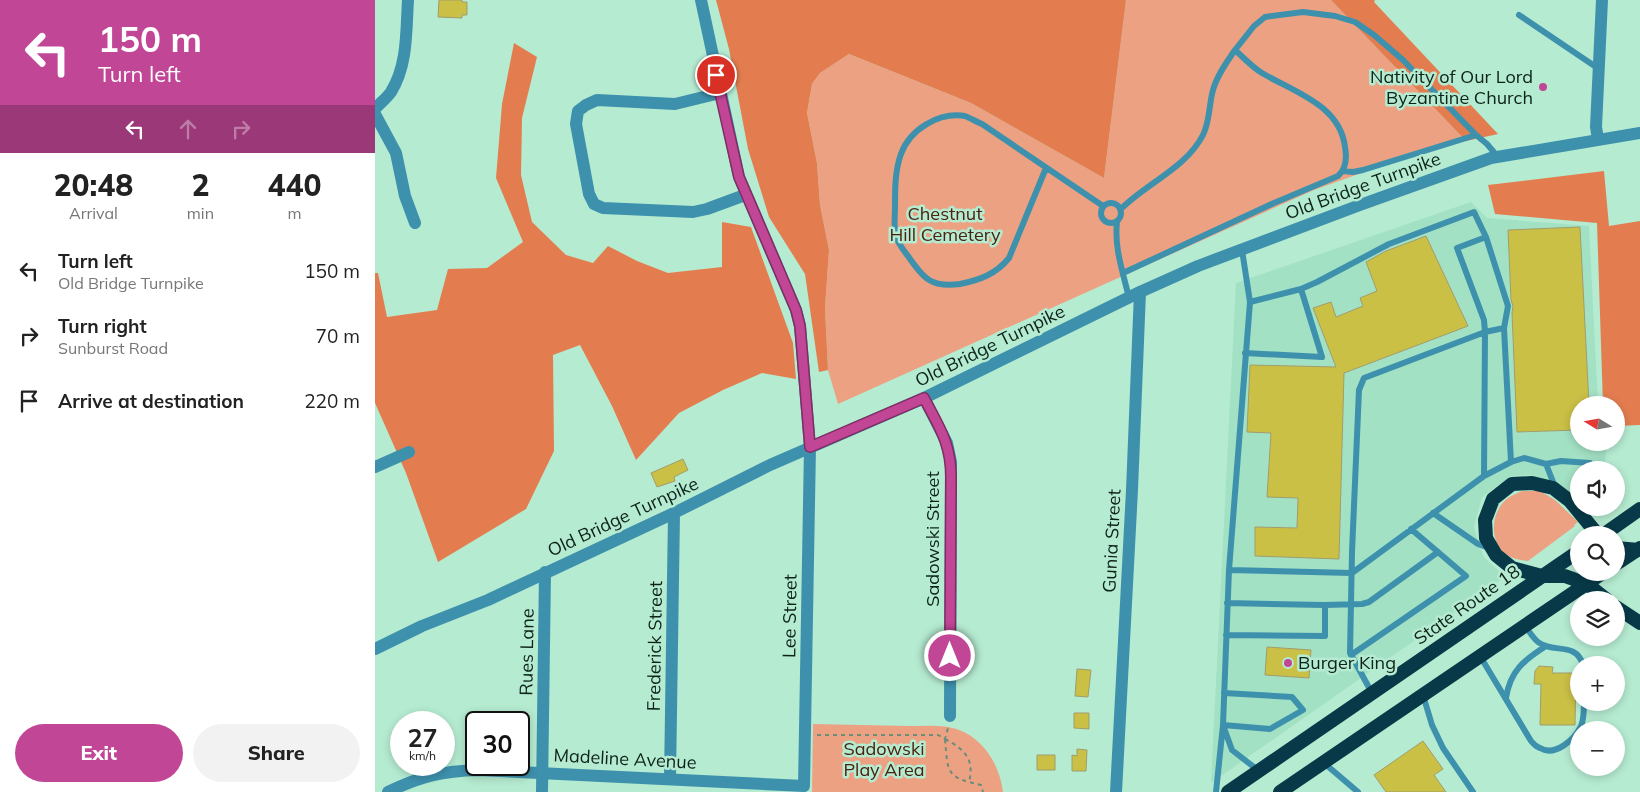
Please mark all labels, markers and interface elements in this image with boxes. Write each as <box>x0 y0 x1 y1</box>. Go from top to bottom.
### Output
text: 150 m <box>98 17 202 61</box>
icon: left <box>15 20 80 85</box>
pin <box>695 54 737 96</box>
text: Turn left <box>98 60 181 88</box>
icon: arrive <box>702 61 730 89</box>
place label: Nativity of Our Lord Byzantine Church <box>1370 65 1533 109</box>
marker: Nativity of Our Lord Byzantine Church <box>1537 81 1549 93</box>
icon: left <box>121 115 149 143</box>
icon: ahead <box>174 115 202 143</box>
icon: right <box>227 115 255 143</box>
street label: Old Bridge Turnpike <box>1282 147 1444 224</box>
text: 20:48 <box>53 166 133 204</box>
text: 2 <box>191 166 209 204</box>
text: 440 <box>268 166 322 204</box>
park label: Chestnut Hill Cemetery <box>889 202 1001 246</box>
text: Arrival <box>69 203 118 223</box>
text: min <box>187 203 214 223</box>
text: m <box>287 203 302 223</box>
text: Turn left <box>58 249 133 273</box>
icon: left <box>15 257 43 285</box>
text: 150 m <box>304 259 360 283</box>
text: Old Bridge Turnpike <box>58 273 204 293</box>
street label: Old Bridge Turnpike <box>911 299 1068 392</box>
text: Turn right <box>58 314 147 338</box>
icon: right <box>15 322 43 350</box>
text: 70 m <box>316 324 360 348</box>
text: Sunburst Road <box>58 338 168 358</box>
icon: arrive <box>15 387 43 415</box>
text: Arrive at destination <box>58 389 244 413</box>
text: 220 m <box>304 389 360 413</box>
north arrow <box>1570 396 1625 451</box>
map controls <box>1570 396 1625 776</box>
button: sound <box>1570 461 1625 516</box>
street label: Sadowski Street <box>921 471 944 607</box>
street label: Old Bridge Turnpike <box>544 472 702 562</box>
street label: Gunia Street <box>1097 489 1126 593</box>
button: search <box>1570 526 1625 581</box>
street label: State Route 18 <box>1409 560 1524 650</box>
street label: Lee Street <box>777 574 802 658</box>
street label: Frederick Street <box>642 581 667 711</box>
button: layers <box>1570 591 1625 646</box>
street label: Rues Lane <box>514 608 539 696</box>
position arrow <box>923 629 975 681</box>
place label: Burger King <box>1298 651 1396 674</box>
button: + <box>1570 656 1625 711</box>
marker: Burger King <box>1282 657 1294 669</box>
speed limit sign: 30 <box>465 711 530 776</box>
button: − <box>1570 721 1625 776</box>
text: 27 <box>407 722 438 753</box>
button: Exit <box>15 724 183 782</box>
button: Share <box>193 724 360 782</box>
park label: Sadowski Play Area <box>843 737 925 781</box>
street label: Madeline Avenue <box>553 743 697 774</box>
text: km/h <box>409 748 436 763</box>

